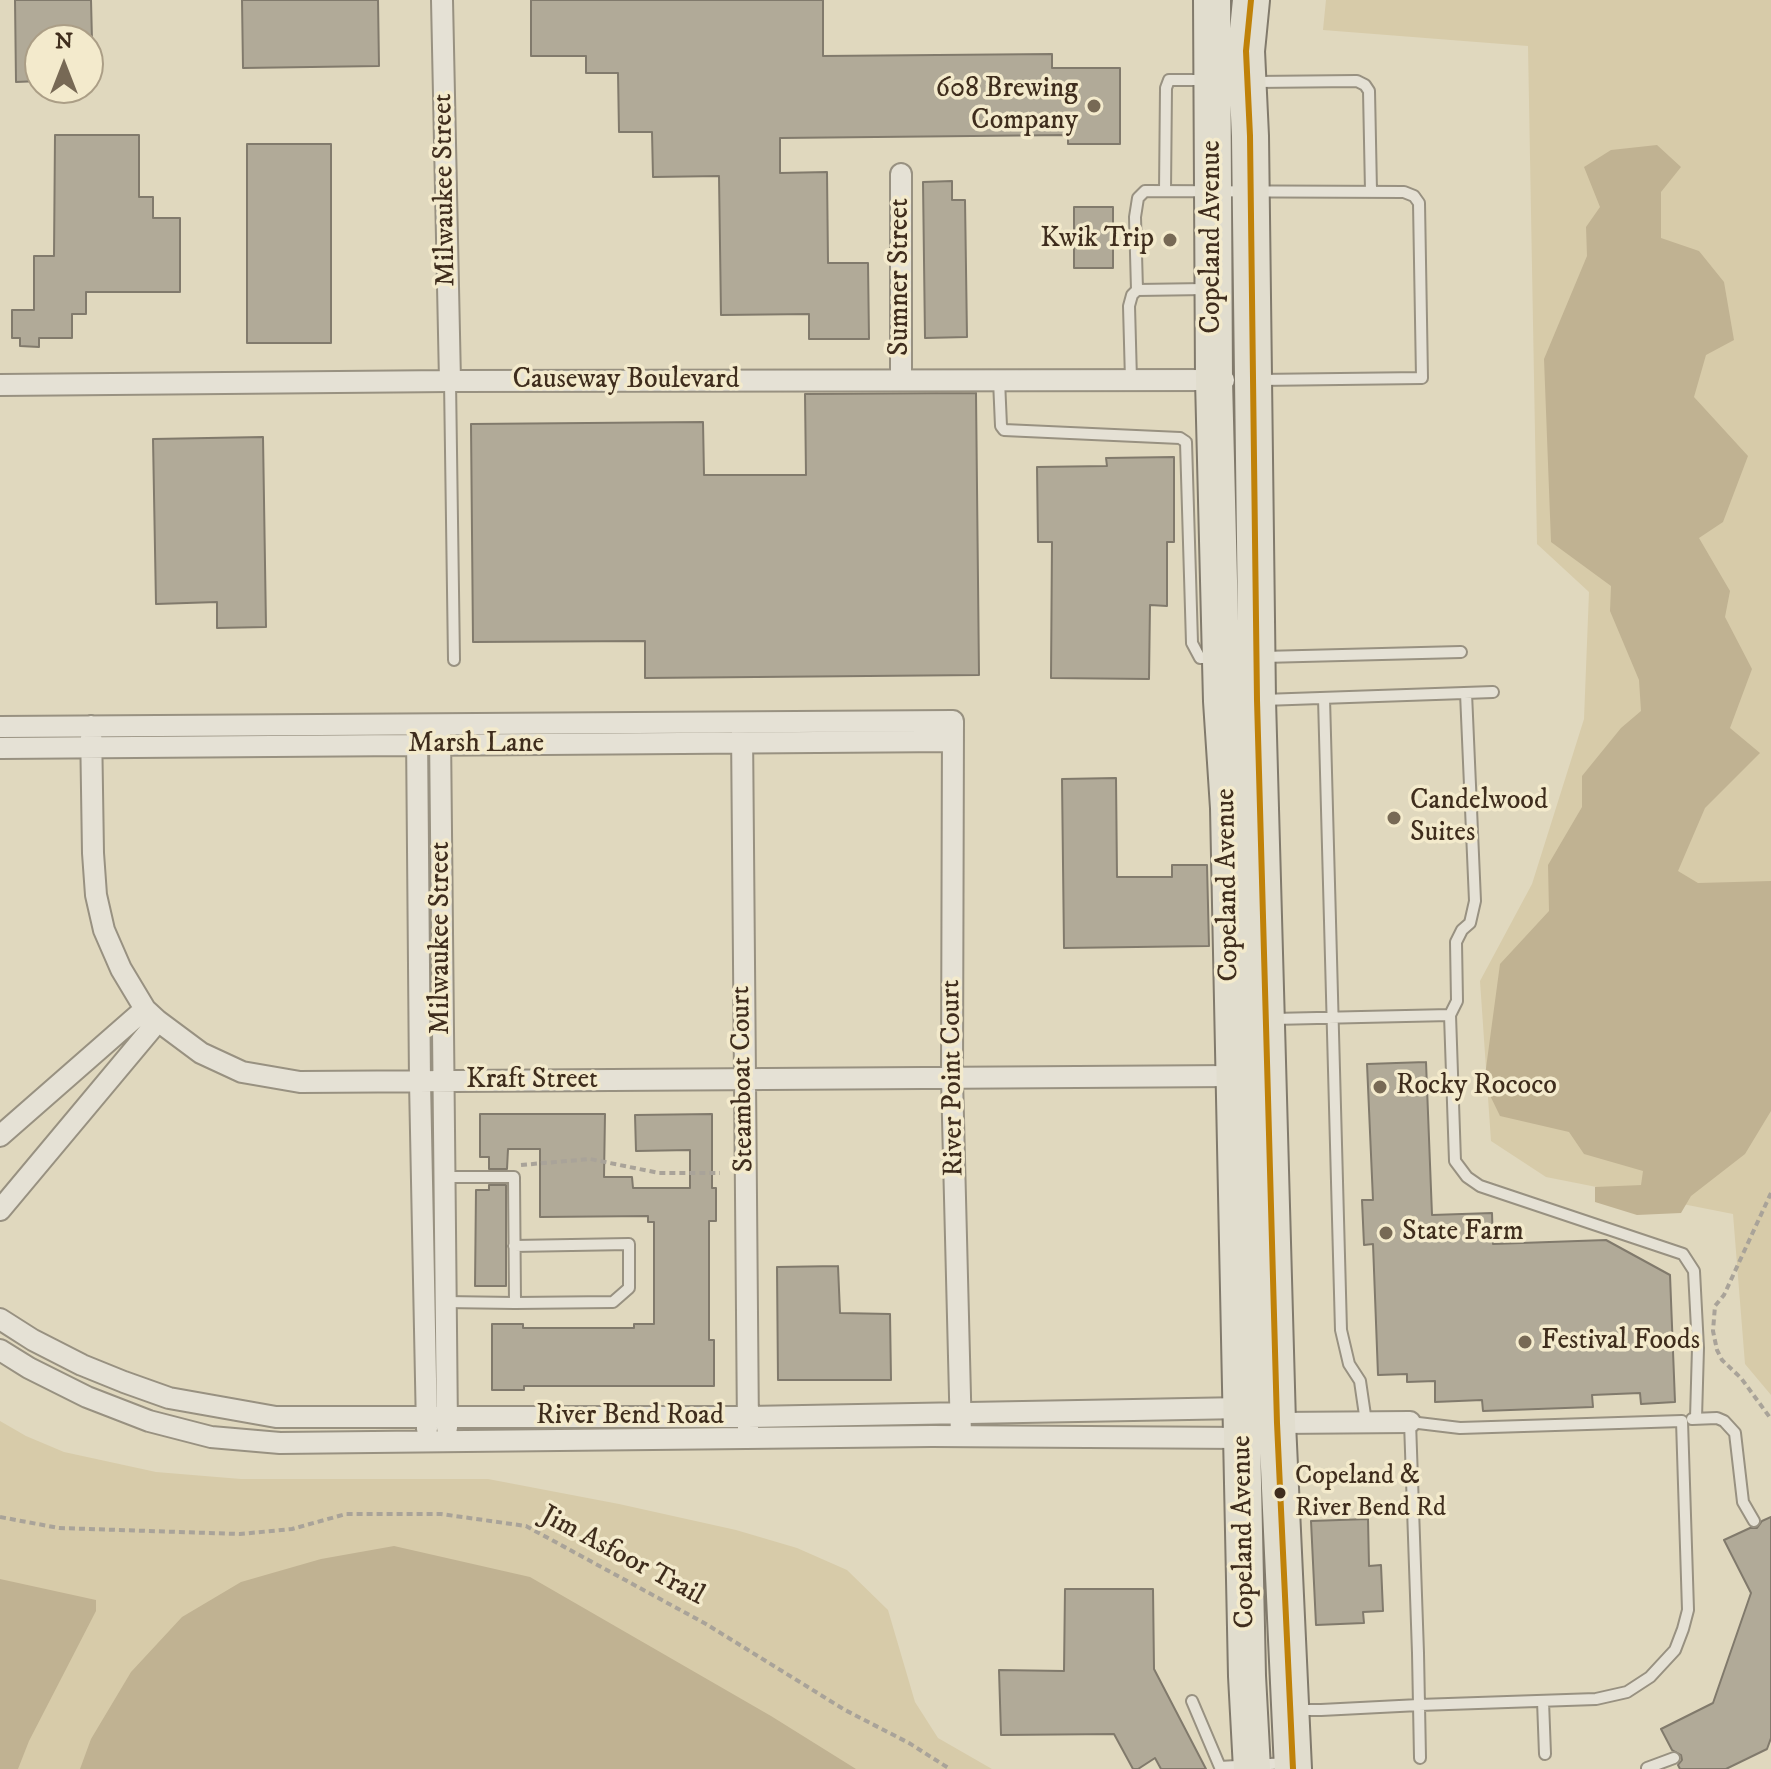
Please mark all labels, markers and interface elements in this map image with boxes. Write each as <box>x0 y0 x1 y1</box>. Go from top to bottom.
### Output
north arrow <box>24 24 104 104</box>
text: N <box>55 28 73 55</box>
place label: 608 Brewing Company <box>935 73 1078 139</box>
street label: Milwaukee Street <box>428 93 464 287</box>
marker: 608 Brewing Company <box>1085 97 1103 115</box>
street label: Copeland Avenue <box>1196 140 1230 334</box>
street label: Sumner Street <box>884 198 918 356</box>
place label: Kwik Trip <box>1040 223 1154 257</box>
marker: Kwik Trip <box>1161 231 1179 249</box>
street label: Causeway Boulevard <box>512 364 740 398</box>
street label: Marsh Lane <box>408 728 544 762</box>
place label: Candelwood Suites <box>1410 785 1548 851</box>
street label: Copeland Avenue <box>1211 788 1247 982</box>
marker: Candelwood Suites <box>1385 809 1403 827</box>
street label: Milwaukee Street <box>425 841 459 1035</box>
street label: River Point Court <box>935 979 973 1177</box>
street label: Steamboat Court <box>726 985 762 1173</box>
street label: Kraft Street <box>466 1064 598 1098</box>
place label: Rocky Rococo <box>1396 1070 1557 1104</box>
marker: Rocky Rococo <box>1371 1078 1389 1096</box>
place label: State Farm <box>1402 1216 1524 1250</box>
marker: State Farm <box>1377 1224 1395 1242</box>
place label: Festival Foods <box>1541 1325 1700 1359</box>
marker: Festival Foods <box>1516 1333 1534 1351</box>
street label: River Bend Road <box>536 1400 724 1434</box>
street label: Copeland Avenue <box>1227 1435 1263 1629</box>
place label: Copeland & River Bend Rd <box>1295 1462 1446 1524</box>
marker: Copeland & River Bend Rd <box>1272 1485 1288 1501</box>
street label: Jim Asfoor Trail <box>534 1500 710 1614</box>

